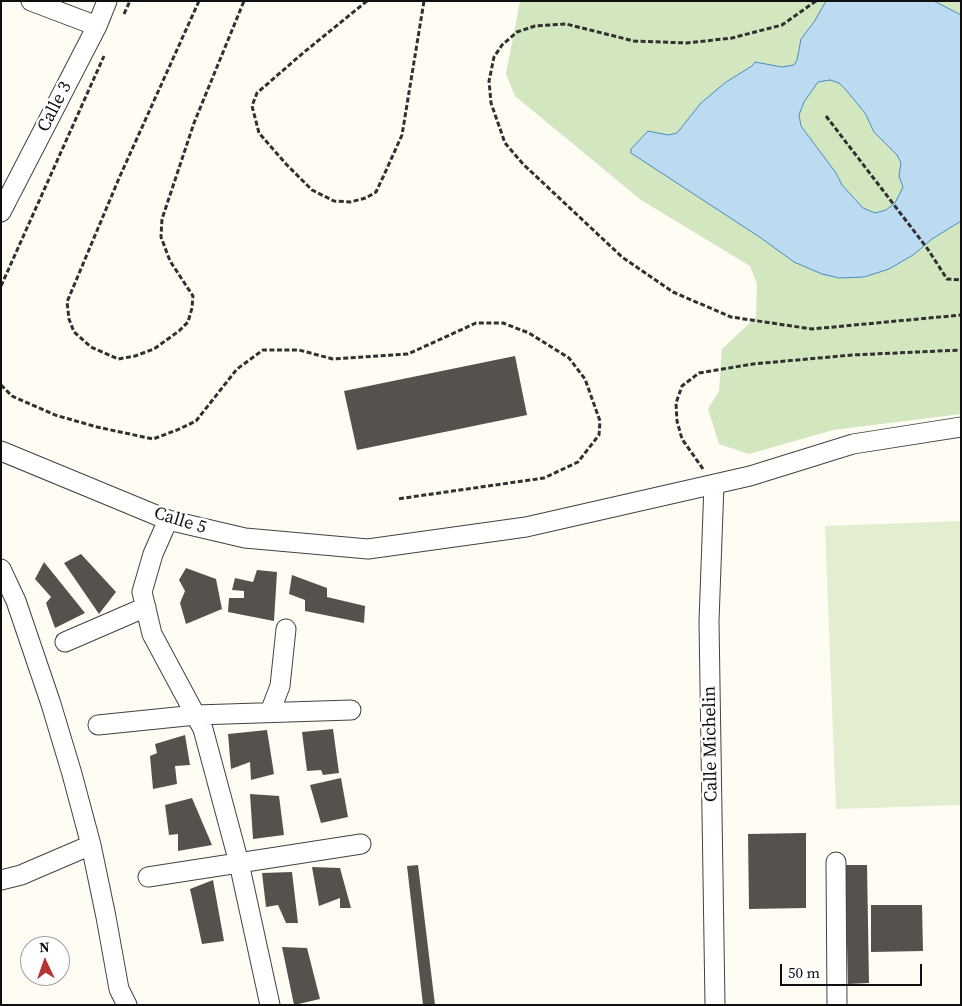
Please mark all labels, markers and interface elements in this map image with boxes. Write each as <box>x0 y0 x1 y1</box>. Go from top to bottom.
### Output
street label: Calle 3 <box>33 78 77 136</box>
street label: Calle 5 <box>151 503 209 539</box>
street label: Calle Michelin <box>699 686 723 802</box>
north arrow <box>20 936 70 986</box>
text: N <box>39 937 50 957</box>
scale bar <box>782 954 924 986</box>
text: 50 m <box>788 962 820 983</box>

